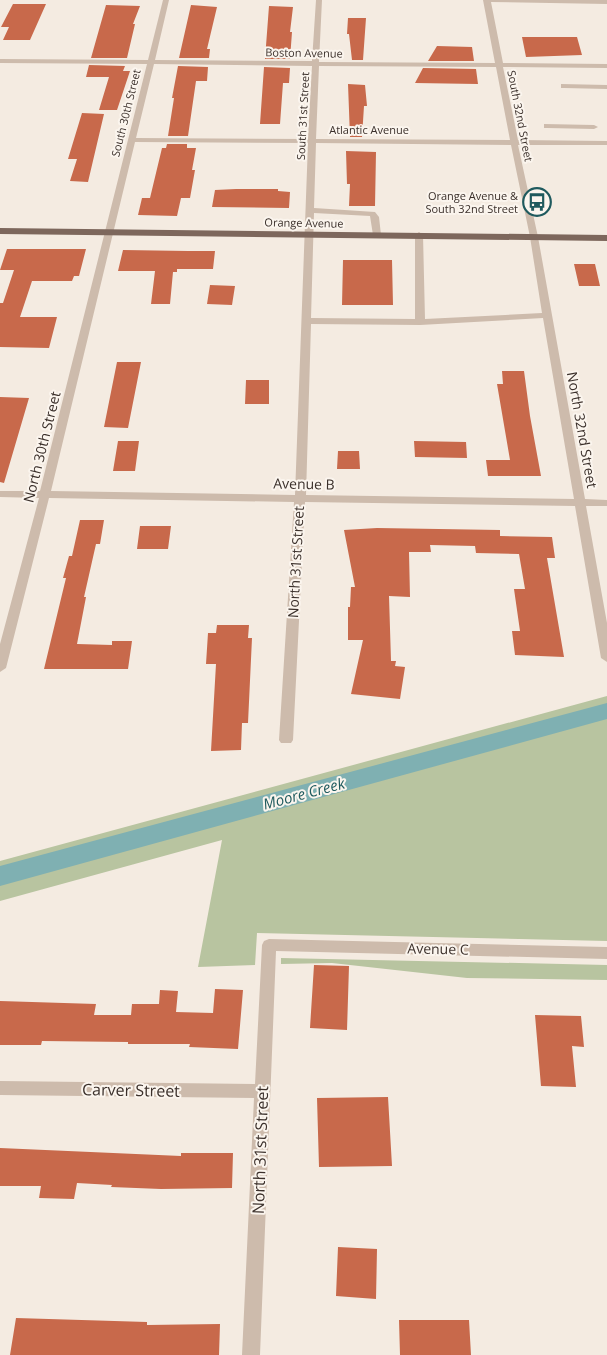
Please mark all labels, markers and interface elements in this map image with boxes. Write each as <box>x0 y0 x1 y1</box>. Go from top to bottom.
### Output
street label: Boston Avenue <box>265 44 343 61</box>
street label: South 30th Street <box>107 67 144 158</box>
street label: South 32nd Street <box>504 69 537 163</box>
street label: South 31st Street <box>293 71 312 160</box>
street label: Atlantic Avenue <box>329 122 409 137</box>
bus stop icon: Orange Avenue & South 32nd Street <box>522 187 552 217</box>
place label: Orange Avenue & South 32nd Street <box>425 188 518 216</box>
street label: Orange Avenue <box>264 214 344 231</box>
street label: North 32nd Street <box>563 370 602 490</box>
street label: North 30th Street <box>18 389 65 505</box>
street label: Avenue B <box>273 473 335 494</box>
street label: North 31st Street <box>283 505 308 619</box>
water label: Moore Creek <box>261 772 347 814</box>
street label: Avenue C <box>407 938 469 959</box>
street label: Carver Street <box>82 1078 180 1102</box>
street label: North 31st Street <box>247 1085 273 1215</box>

